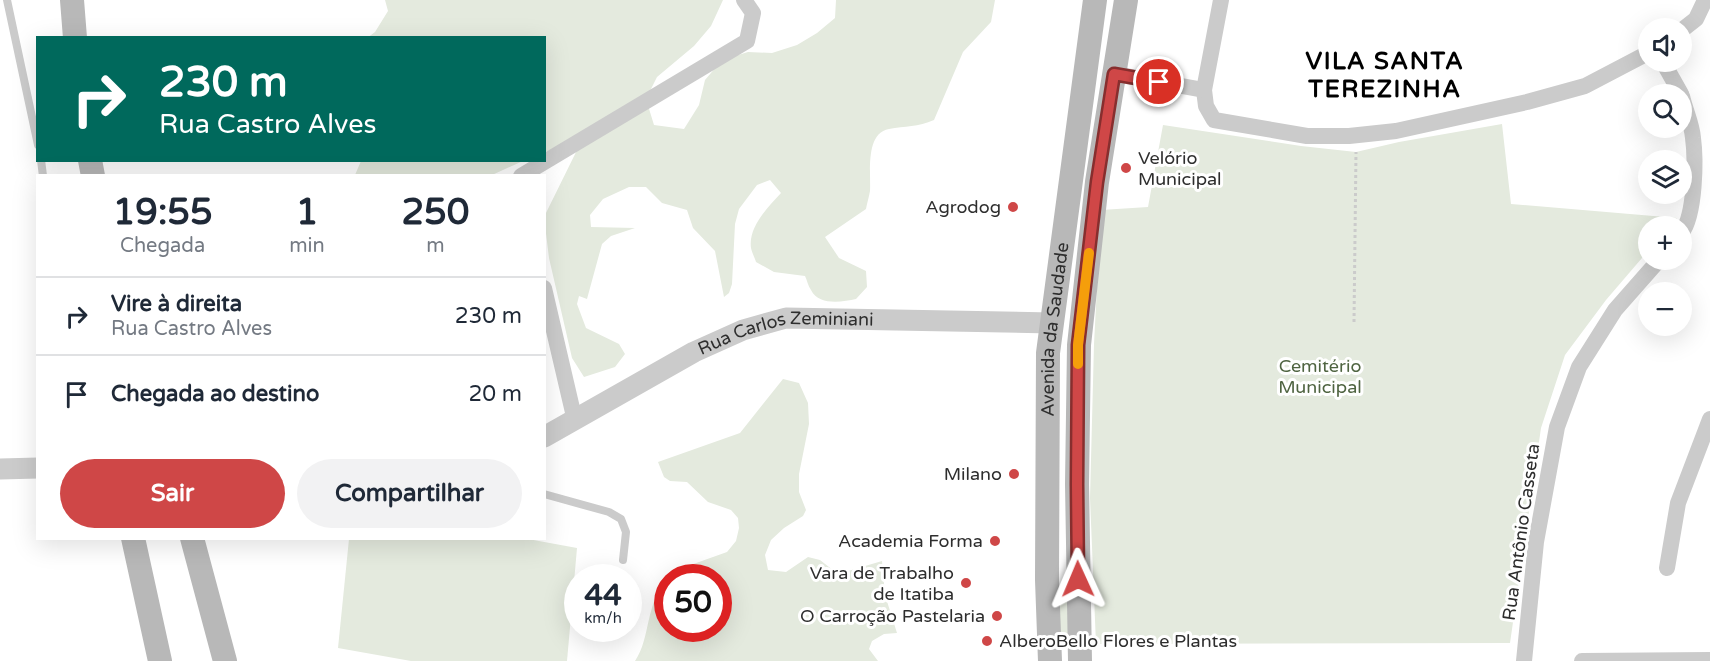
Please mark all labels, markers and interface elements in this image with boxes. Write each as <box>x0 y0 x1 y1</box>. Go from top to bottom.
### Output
map controls <box>1638 18 1692 336</box>
button: sound <box>1638 18 1692 72</box>
district label: VILA SANTA TEREZINHA <box>1306 47 1464 104</box>
pin <box>1133 56 1184 107</box>
text: 230 m <box>159 57 288 108</box>
icon: right <box>60 60 138 138</box>
icon: arrive <box>1142 65 1175 98</box>
button: search <box>1638 84 1692 138</box>
text: Rua Castro Alves <box>159 108 376 141</box>
place label: Velório Municipal <box>1138 147 1222 190</box>
button: layers <box>1638 150 1692 204</box>
marker: Velório Municipal <box>1119 161 1133 175</box>
text: 19:55 <box>113 191 213 234</box>
text: 1 <box>296 191 318 234</box>
text: 250 <box>401 191 469 234</box>
place label: Agrodog <box>925 196 1001 218</box>
marker: Agrodog <box>1006 200 1020 214</box>
button: + <box>1638 216 1692 270</box>
text: Chegada <box>120 234 205 258</box>
text: min <box>289 234 325 258</box>
text: m <box>426 234 445 258</box>
street label: Avenida da Saudade <box>1036 241 1074 417</box>
button: − <box>1638 282 1692 336</box>
text: Vire à direita <box>111 291 242 317</box>
icon: right <box>60 300 93 333</box>
text: 230 m <box>455 303 522 329</box>
street label: Rua Carlos Zeminiani <box>694 307 874 360</box>
text: Rua Castro Alves <box>111 317 272 341</box>
park label: Cemitério Municipal <box>1278 355 1362 398</box>
icon: arrive <box>60 378 93 411</box>
text: Chegada ao destino <box>111 381 319 407</box>
text: 20 m <box>468 381 522 407</box>
street label: Rua Antônio Casseta <box>1498 442 1544 622</box>
button: Sair <box>60 459 285 528</box>
button: Compartilhar <box>297 459 522 528</box>
place label: Milano <box>944 463 1002 485</box>
marker: Milano <box>1007 467 1021 481</box>
place label: Academia Forma <box>838 530 983 552</box>
marker: Academia Forma <box>988 534 1002 548</box>
position arrow <box>1046 547 1110 611</box>
place label: Vara de Trabalho de Itatiba <box>810 562 954 605</box>
speed limit sign: 50 <box>654 564 732 642</box>
marker: Vara de Trabalho de Itatiba <box>959 576 973 590</box>
text: 44 <box>584 577 622 614</box>
place label: O Carroção Pastelaria <box>800 605 985 627</box>
text: km/h <box>584 609 622 627</box>
marker: O Carroção Pastelaria <box>990 609 1004 623</box>
place label: AlberoBello Flores e Plantas <box>999 630 1237 652</box>
marker: AlberoBello Flores e Plantas <box>980 634 994 648</box>

